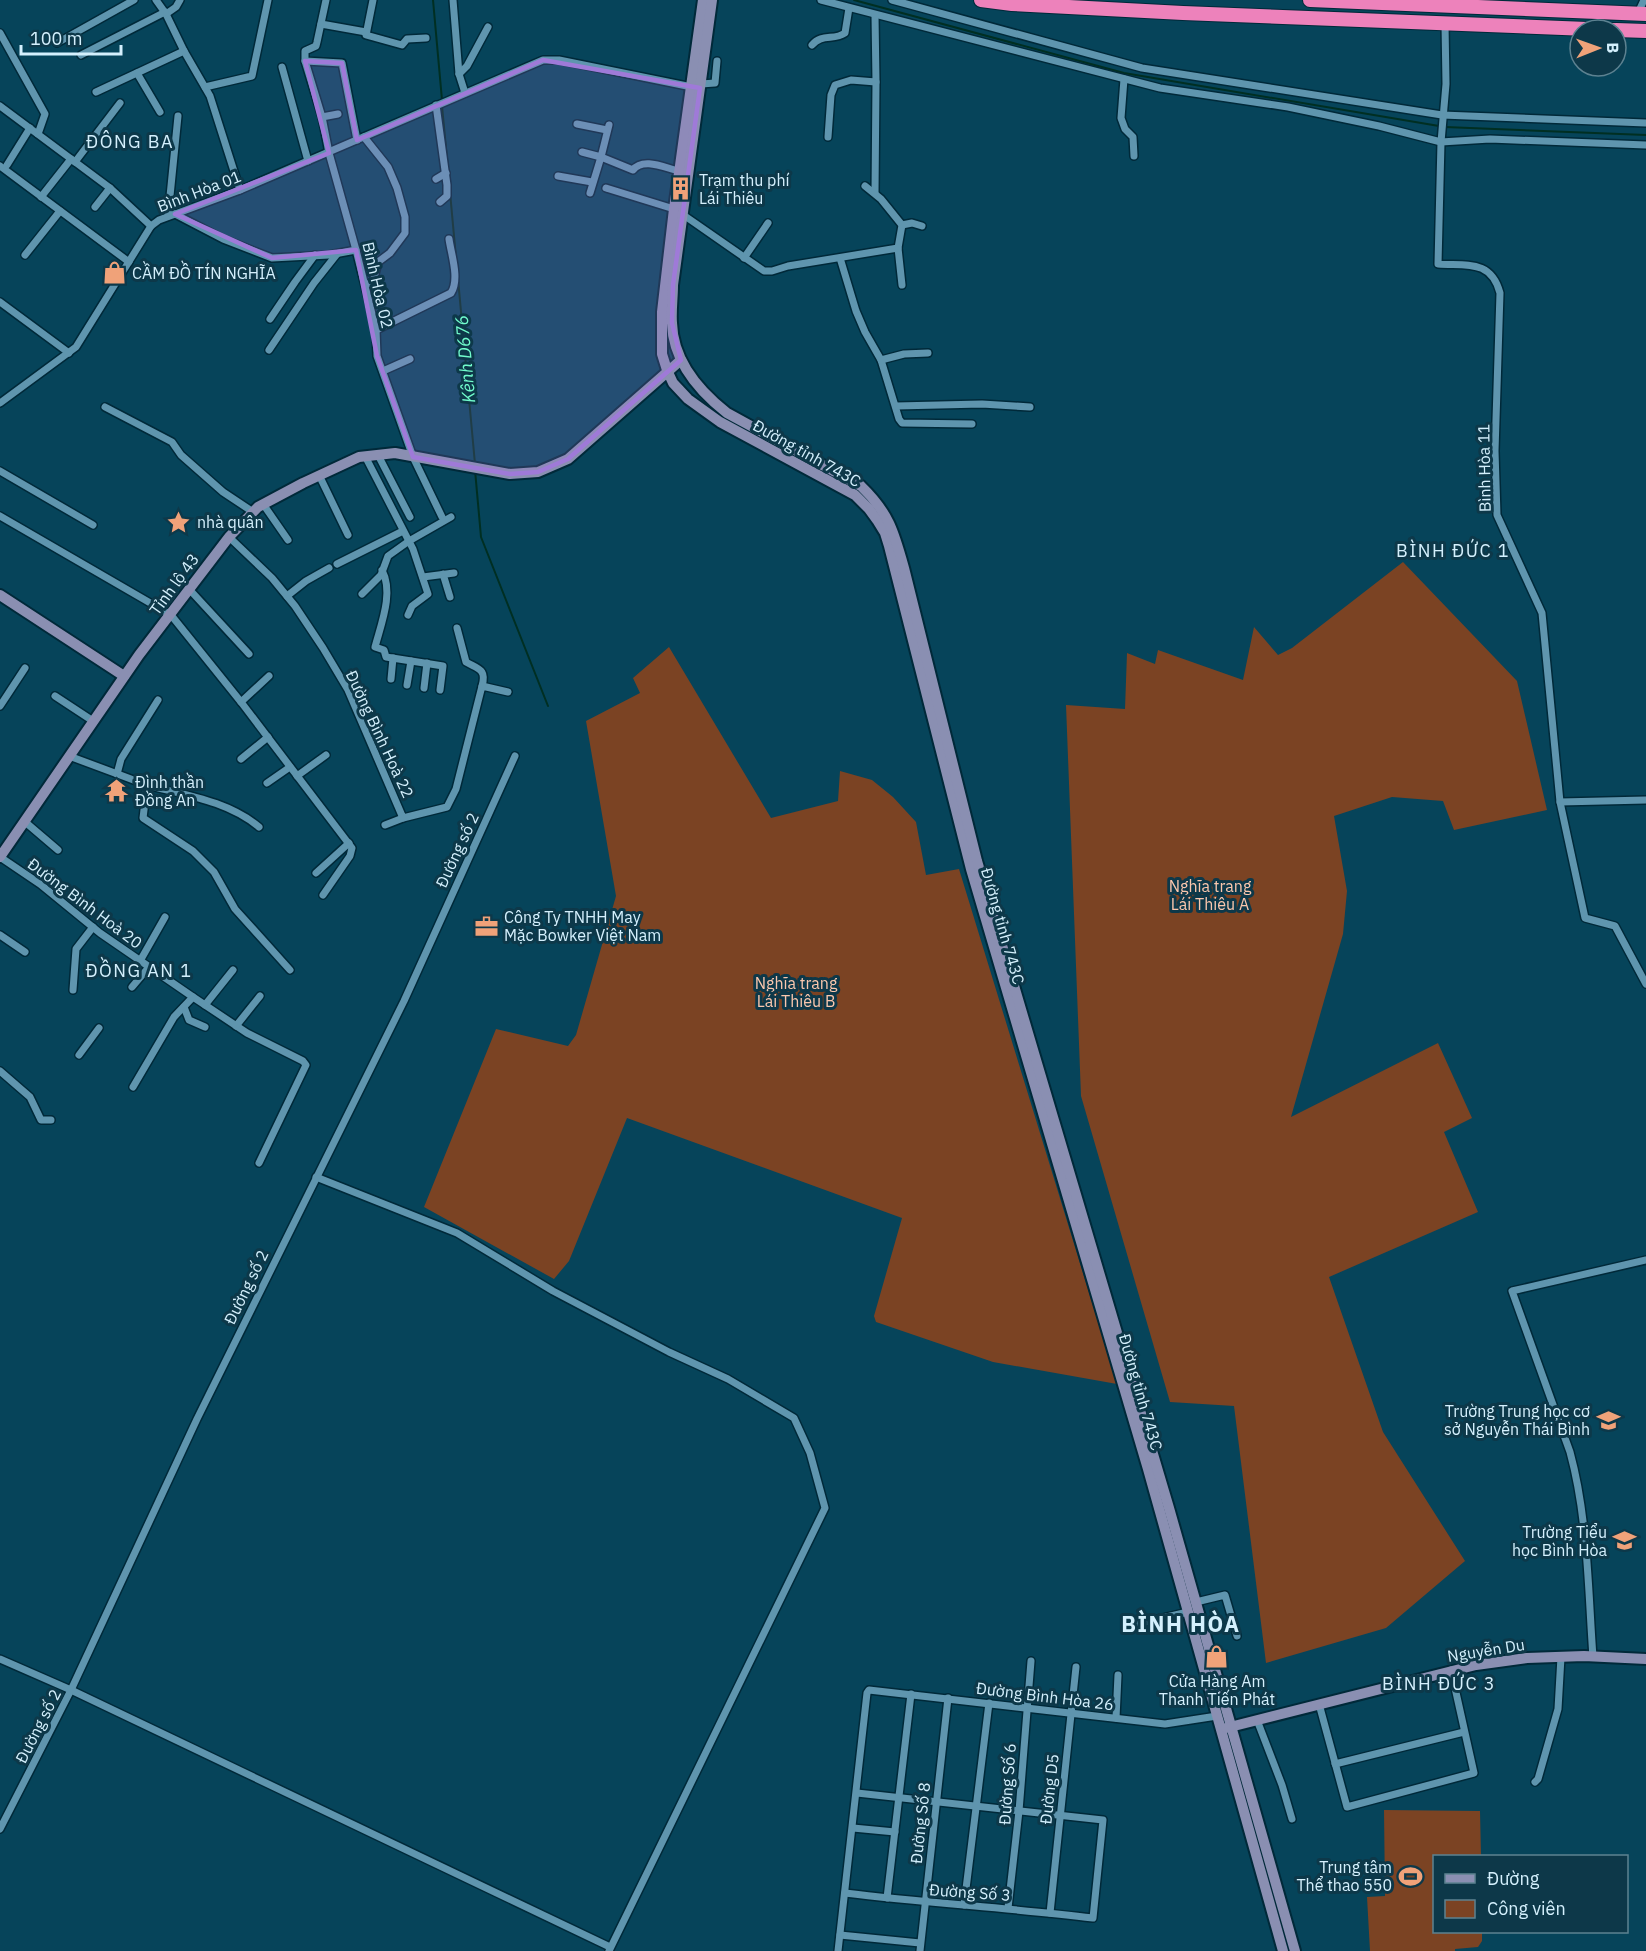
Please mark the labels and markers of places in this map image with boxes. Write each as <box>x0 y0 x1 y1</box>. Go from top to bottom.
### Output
place label: Trạm thu phí Lái Thiêu <box>699 170 789 208</box>
building icon: Trạm thu phí Lái Thiêu <box>668 176 694 202</box>
shop icon: CẦM ĐỒ TÍN NGHĨA <box>101 260 127 286</box>
place label: CẦM ĐỒ TÍN NGHĨA <box>132 260 276 283</box>
place icon: nhà quân <box>166 509 192 535</box>
place label: nhà quân <box>197 512 264 532</box>
place label: Đình thần Đồng An <box>135 772 204 810</box>
temple icon: Đình thần Đồng An <box>104 778 130 804</box>
place label: Công Ty TNHH May Mặc Bowker Việt Nam <box>504 907 661 945</box>
office icon: Công Ty TNHH May Mặc Bowker Việt Nam <box>473 913 499 939</box>
place label: Trường Trung học cơ sở Nguyễn Thái Bình <box>1444 1401 1590 1439</box>
school or university icon: Trường Trung học cơ sở Nguyễn Thái Bình <box>1595 1407 1621 1433</box>
place label: Trường Tiểu học Bình Hòa <box>1512 1522 1607 1560</box>
school or university icon: Trường Tiểu học Bình Hòa <box>1612 1528 1638 1554</box>
shop icon: Cửa Hàng Am Thanh Tiến Phát <box>1204 1643 1230 1669</box>
place label: Cửa Hàng Am Thanh Tiến Phát <box>1159 1671 1275 1709</box>
place label: Trung tâm Thể thao 550 <box>1296 1857 1392 1895</box>
sports icon: Trung tâm Thể thao 550 <box>1397 1863 1423 1889</box>

